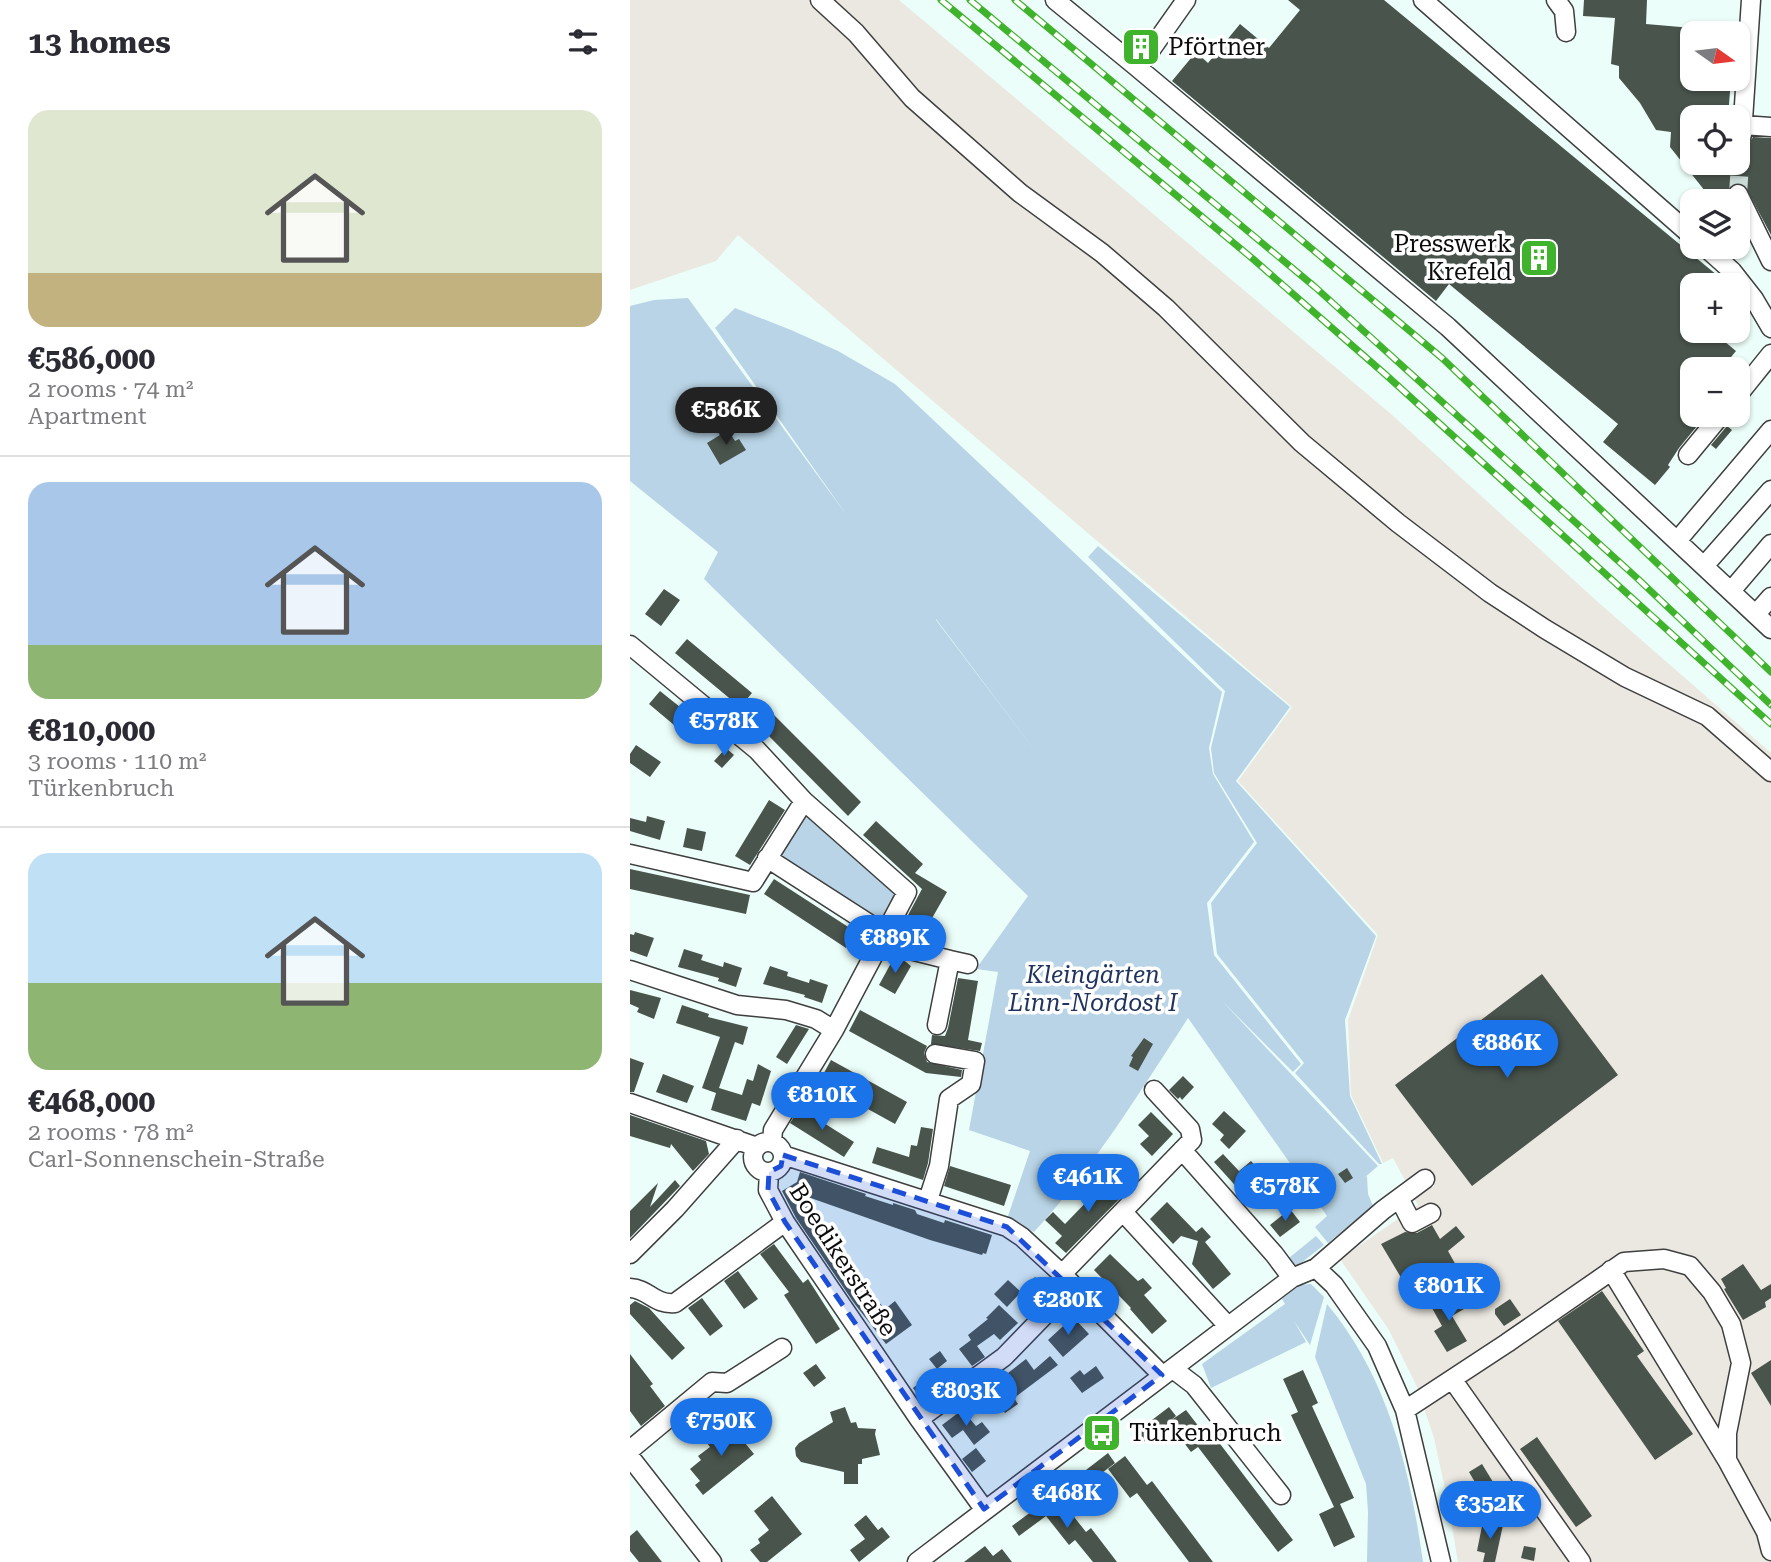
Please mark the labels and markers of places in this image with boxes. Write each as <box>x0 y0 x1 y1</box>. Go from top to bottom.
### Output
building icon: Pförtner <box>1120 26 1162 68</box>
place label: Pförtner <box>1168 33 1265 61</box>
place label: Presswerk Krefeld <box>1394 230 1512 286</box>
building icon: Presswerk Krefeld <box>1518 237 1560 279</box>
pin: €586K <box>677 388 775 447</box>
pin: €578K <box>675 698 773 758</box>
pin: €889K <box>846 916 944 975</box>
pin: €886K <box>1458 1020 1556 1080</box>
pin: €810K <box>773 1072 871 1132</box>
pin: €461K <box>1039 1154 1137 1214</box>
pin: €578K <box>1236 1164 1334 1223</box>
pin: €801K <box>1400 1264 1498 1323</box>
pin: €280K <box>1019 1278 1117 1337</box>
pin: €803K <box>917 1368 1015 1428</box>
pin: €750K <box>672 1398 770 1458</box>
bus stop icon: Türkenbruch <box>1081 1412 1123 1454</box>
place label: Türkenbruch <box>1129 1419 1282 1447</box>
pin: €468K <box>1018 1470 1116 1530</box>
pin: €352K <box>1441 1482 1539 1541</box>

